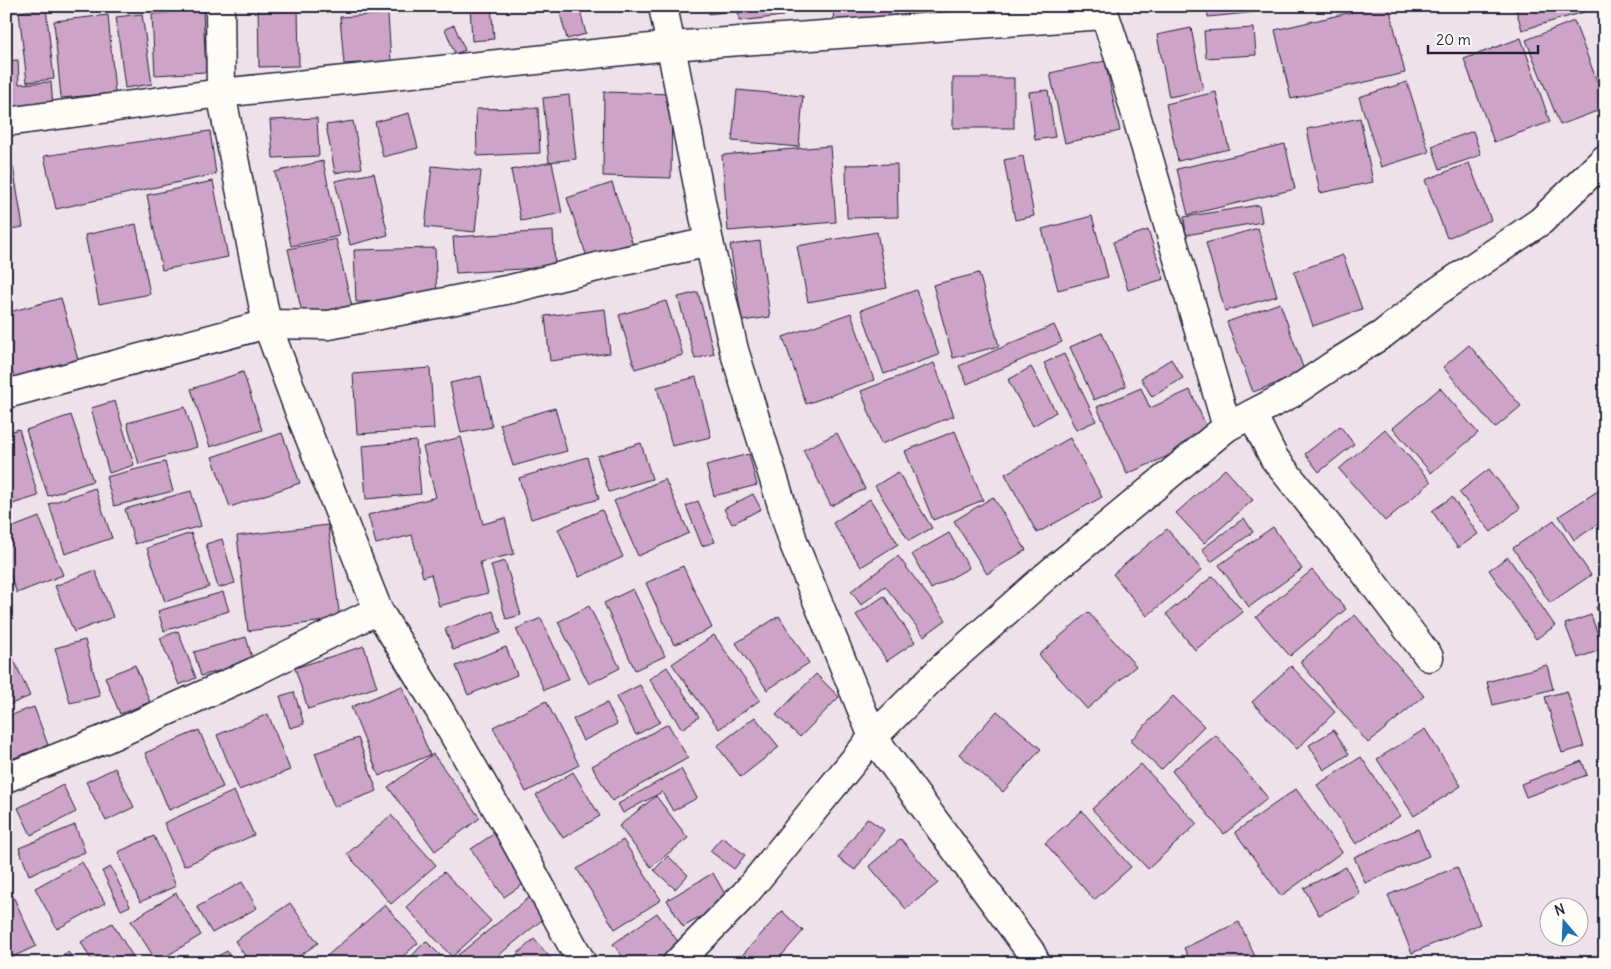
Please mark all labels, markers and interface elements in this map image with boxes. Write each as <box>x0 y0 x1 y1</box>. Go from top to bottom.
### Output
scale bar <box>1428 22 1538 54</box>
text: 20 m <box>1436 30 1471 49</box>
north arrow <box>1538 896 1588 946</box>
text: N <box>1552 900 1567 920</box>

